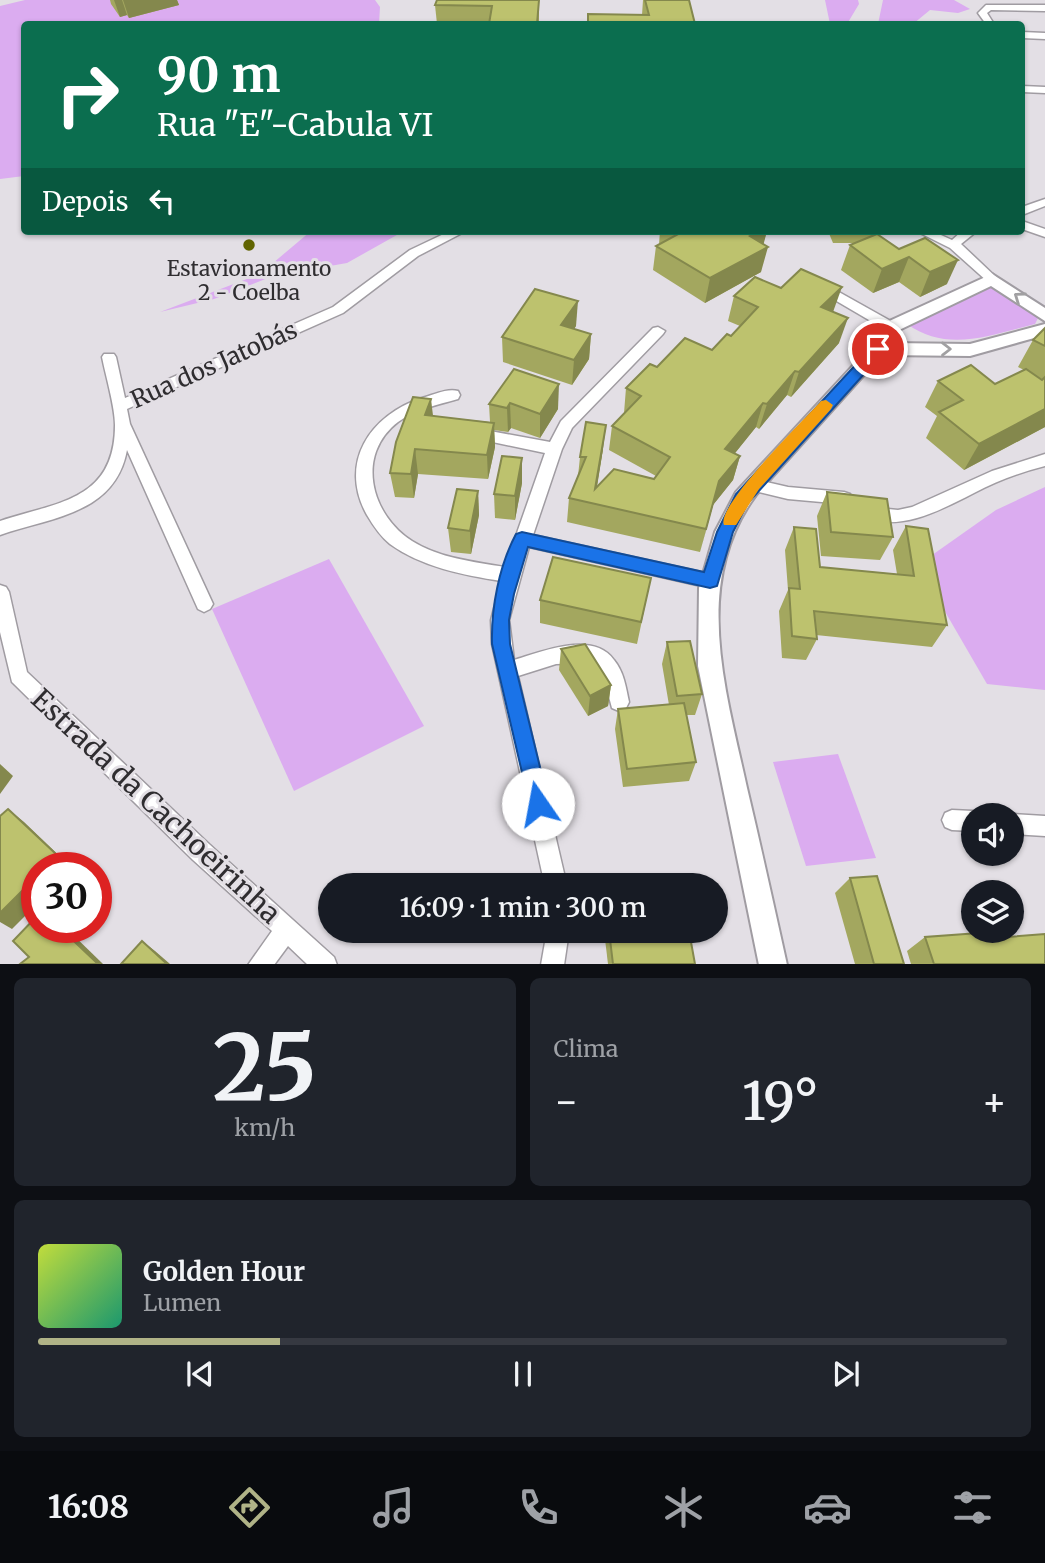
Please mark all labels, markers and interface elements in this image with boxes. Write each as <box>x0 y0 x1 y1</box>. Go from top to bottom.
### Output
text: 90 m <box>157 44 281 105</box>
icon: right <box>42 49 133 140</box>
text: Rua "E"-Cabula VI <box>157 105 434 145</box>
icon: left <box>143 182 181 220</box>
text: Depois <box>42 185 129 218</box>
marker: Estavionamento 2 - Coelba <box>241 237 257 253</box>
place label: Estavionamento 2 - Coelba <box>167 255 331 306</box>
one-way arrow <box>1013 292 1026 305</box>
street label: Rua dos Jatobás <box>126 314 302 415</box>
pin <box>848 319 908 379</box>
icon: arrive <box>859 330 897 368</box>
one-way arrow <box>941 342 952 357</box>
street label: Estrada da Cachoeirinha <box>24 681 288 931</box>
position arrow <box>501 767 575 841</box>
map controls <box>961 803 1024 943</box>
button: sound <box>961 803 1024 866</box>
speed limit sign: 30 <box>21 852 112 943</box>
button: layers <box>961 880 1024 943</box>
text: 16:09 · 1 min · 300 m <box>399 891 647 924</box>
text: 25 <box>213 1010 317 1125</box>
text: Clima <box>554 1034 618 1063</box>
text: 19° <box>742 1069 819 1134</box>
text: − <box>554 1078 579 1125</box>
text: + <box>982 1078 1007 1125</box>
text: km/h <box>234 1113 295 1142</box>
text: Golden Hour <box>143 1255 305 1288</box>
text: Lumen <box>143 1288 221 1317</box>
icon: previous <box>181 1355 219 1393</box>
icon: pause <box>504 1355 542 1393</box>
icon: next <box>827 1355 865 1393</box>
icon: directions <box>225 1483 274 1532</box>
icon: music <box>369 1483 418 1532</box>
icon: phone <box>514 1483 563 1532</box>
icon: climate <box>659 1483 708 1532</box>
icon: car <box>803 1483 852 1532</box>
icon: filters <box>948 1483 997 1532</box>
text: 16:08 <box>48 1487 129 1527</box>

